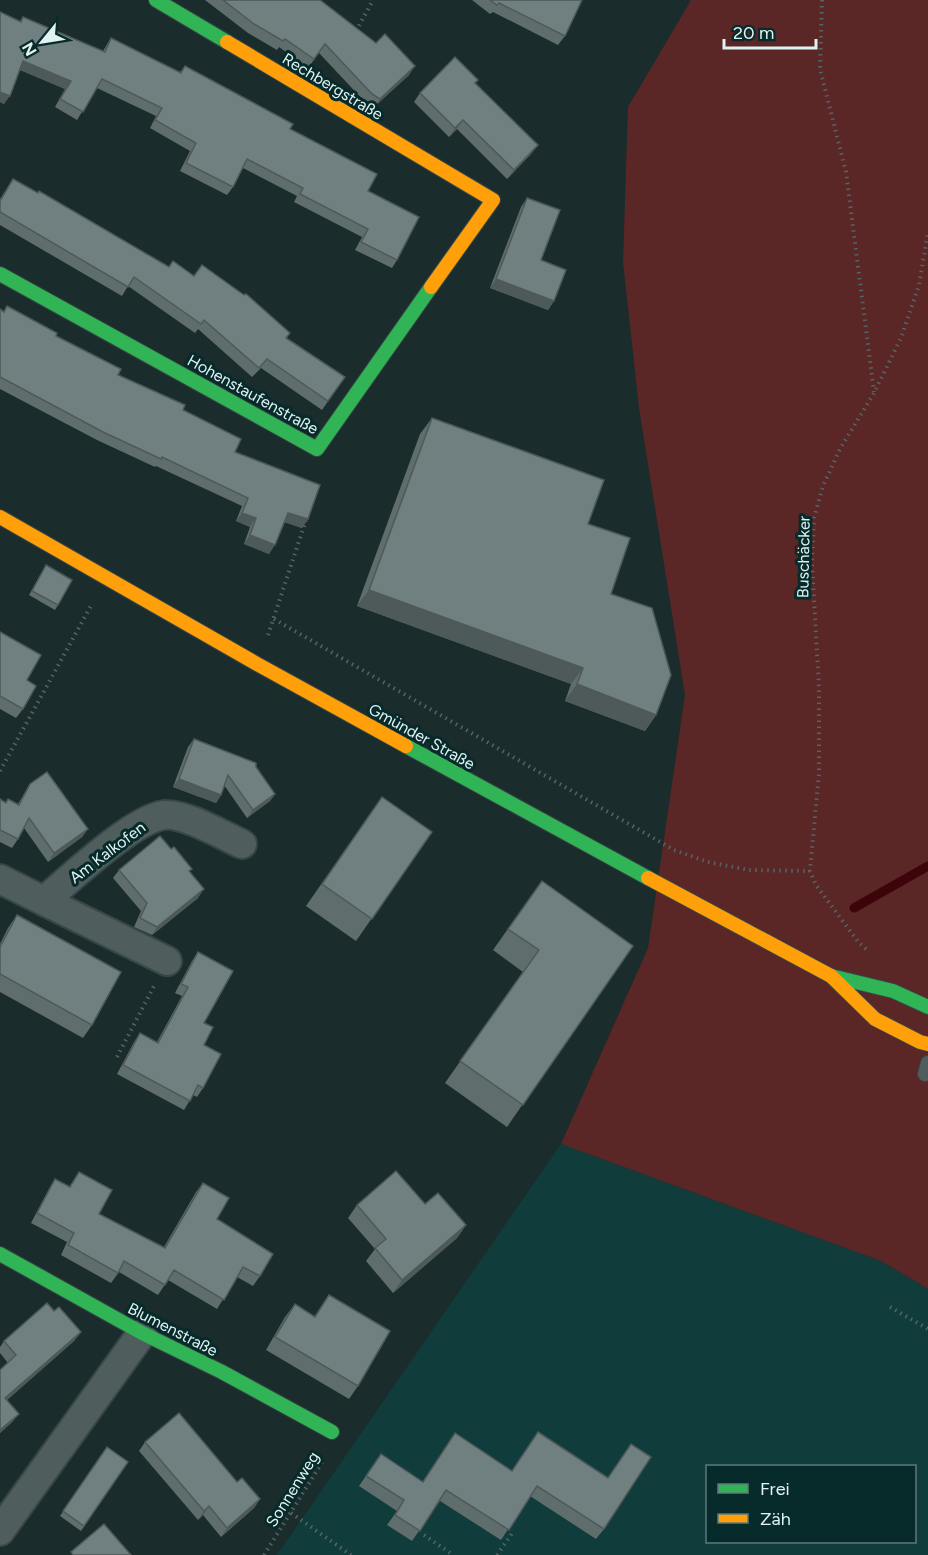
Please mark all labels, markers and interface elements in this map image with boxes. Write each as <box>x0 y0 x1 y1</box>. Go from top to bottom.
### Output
north arrow <box>12 12 72 72</box>
scale bar <box>724 12 816 50</box>
text: 20 m <box>733 22 774 44</box>
text: N <box>18 39 41 59</box>
street label: Rechbergstraße <box>279 49 387 124</box>
street label: Hohenstaufenstraße <box>184 351 322 438</box>
street label: Buschäcker <box>793 515 814 598</box>
street label: Gmünder Straße <box>365 699 478 774</box>
street label: Am Kalkofen <box>66 818 149 887</box>
street label: Blumenstraße <box>125 1299 221 1360</box>
street label: Sonnenweg <box>262 1448 323 1530</box>
legend <box>706 1465 916 1543</box>
text: Frei <box>760 1478 790 1500</box>
text: Zäh <box>760 1508 791 1530</box>

